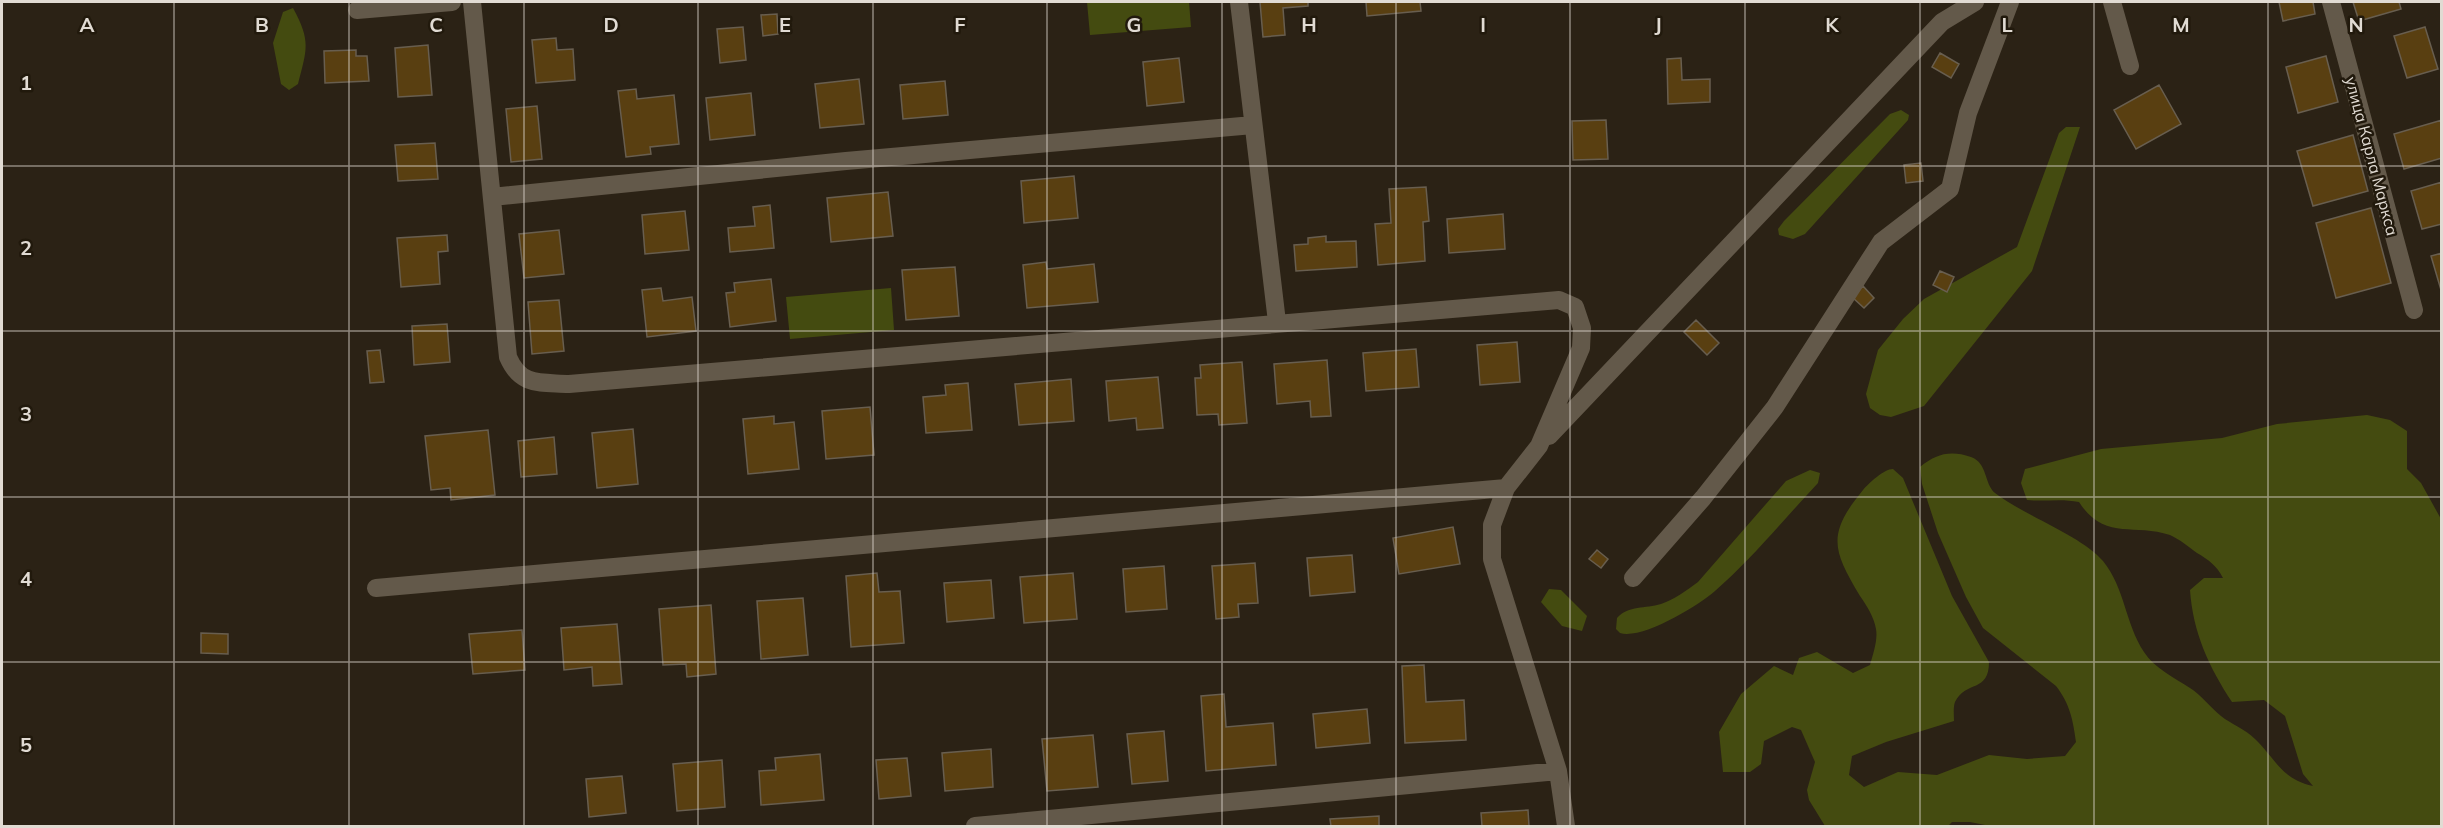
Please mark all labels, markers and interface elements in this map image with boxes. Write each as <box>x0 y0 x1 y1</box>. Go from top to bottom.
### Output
text: A <box>80 12 95 37</box>
text: B <box>255 12 269 37</box>
text: C <box>429 12 443 37</box>
text: D <box>603 12 619 37</box>
text: E <box>779 12 791 37</box>
text: F <box>954 12 966 37</box>
text: G <box>1127 12 1141 37</box>
text: H <box>1301 12 1317 37</box>
text: I <box>1480 12 1486 37</box>
text: J <box>1654 12 1662 37</box>
text: K <box>1825 12 1839 37</box>
text: L <box>2001 12 2013 37</box>
text: M <box>2172 12 2190 37</box>
text: N <box>2348 12 2364 37</box>
text: 1 <box>20 70 32 95</box>
street label: улица Карла Маркса <box>2341 74 2403 238</box>
text: 2 <box>20 235 32 260</box>
text: 3 <box>20 401 32 426</box>
text: 4 <box>20 566 32 591</box>
text: 5 <box>20 732 32 757</box>

